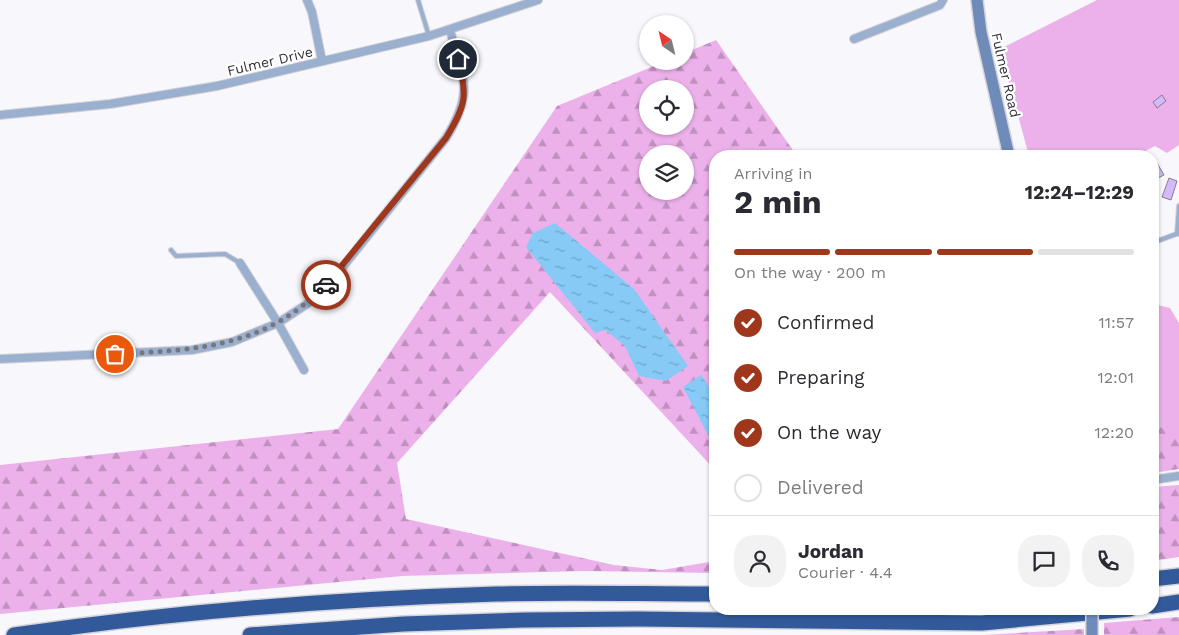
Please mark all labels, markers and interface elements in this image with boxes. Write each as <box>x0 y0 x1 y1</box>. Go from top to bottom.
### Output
north arrow <box>639 15 694 70</box>
map controls <box>639 15 694 200</box>
street label: Fulmer Road <box>988 31 1024 119</box>
pin <box>437 38 479 80</box>
street label: Fulmer Drive <box>226 43 314 79</box>
icon: home <box>444 45 472 73</box>
button: locate <box>639 80 694 135</box>
button: layers <box>639 145 694 200</box>
text: Arriving in <box>734 164 812 183</box>
text: 12:24–12:29 <box>1025 181 1134 204</box>
text: 2 min <box>734 183 822 221</box>
courier <box>301 260 351 310</box>
text: On the way · 200 m <box>734 263 886 282</box>
icon: car <box>312 271 340 299</box>
icon: check <box>734 309 762 337</box>
text: Confirmed <box>777 311 874 334</box>
text: 11:57 <box>1098 313 1134 332</box>
pin <box>94 333 136 375</box>
icon: bag <box>101 340 129 368</box>
icon: check <box>734 364 762 392</box>
text: Preparing <box>777 366 864 389</box>
text: 12:01 <box>1098 368 1134 387</box>
icon: check <box>734 419 762 447</box>
text: On the way <box>777 421 881 444</box>
text: 12:20 <box>1094 423 1134 442</box>
text: Delivered <box>777 476 864 499</box>
button: person <box>734 535 786 587</box>
button: chat <box>1018 535 1070 587</box>
button: phone <box>1082 535 1134 587</box>
text: Jordan <box>798 540 864 563</box>
text: Courier · 4.4 <box>798 563 893 582</box>

